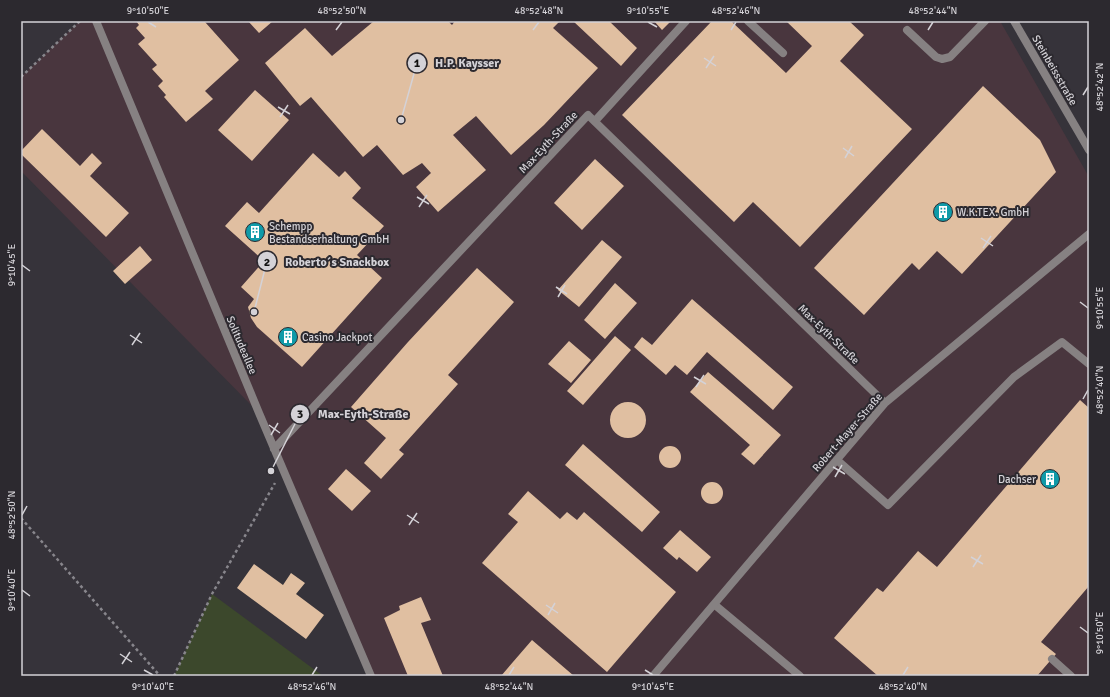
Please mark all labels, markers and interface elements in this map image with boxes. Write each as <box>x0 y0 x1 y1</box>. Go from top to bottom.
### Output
text: 9°10'50"E <box>127 5 169 17</box>
text: 48°52'50"N <box>318 5 366 17</box>
text: 48°52'48"N <box>515 5 563 17</box>
text: 9°10'55"E <box>627 5 669 17</box>
text: 48°52'46"N <box>712 5 760 17</box>
text: 48°52'44"N <box>909 5 957 17</box>
street label: Steinbeissstraße <box>1029 33 1080 108</box>
callout: H.P. Kaysser <box>407 51 507 75</box>
text: 1 <box>414 56 421 71</box>
text: H.P. Kaysser <box>435 56 499 71</box>
text: 48°52'42"N <box>1094 63 1106 111</box>
street label: Max-Eyth-Straße <box>516 109 580 176</box>
building icon: W.K.TEX. GmbH <box>932 201 954 223</box>
place label: W.K.TEX. GmbH <box>957 206 1030 219</box>
place label: Schempp Bestandserhaltung GmbH <box>269 220 389 246</box>
building icon: Schempp Bestandserhaltung GmbH <box>244 221 266 243</box>
text: 9°10'45"E <box>6 244 18 286</box>
callout: Roberto´s Snackbox <box>257 249 397 273</box>
text: 2 <box>264 255 270 270</box>
text: Roberto´s Snackbox <box>285 255 389 270</box>
text: 9°10'55"E <box>1094 287 1106 329</box>
street label: Max-Eyth-Straße <box>795 302 862 367</box>
street label: Solitudeallee <box>223 314 260 376</box>
building icon: Casino Jackpot <box>277 326 299 348</box>
place label: Casino Jackpot <box>302 331 372 344</box>
text: 48°52'40"N <box>1094 366 1106 414</box>
street label: Robert-Mayer-Straße <box>810 390 885 474</box>
callout: Max-Eyth-Straße <box>290 402 417 426</box>
text: 3 <box>297 407 303 422</box>
text: Max-Eyth-Straße <box>318 407 408 422</box>
building icon: Dachser <box>1039 468 1061 490</box>
place label: Dachser <box>998 473 1036 486</box>
text: 48°52'50"N <box>6 491 18 539</box>
text: 9°10'40"E <box>6 569 18 611</box>
text: 9°10'50"E <box>1094 612 1106 654</box>
text: 9°10'40"E <box>132 681 174 693</box>
text: 48°52'46"N <box>288 681 336 693</box>
text: 48°52'44"N <box>485 681 533 693</box>
text: 9°10'45"E <box>632 681 674 693</box>
text: 48°52'40"N <box>879 681 927 693</box>

